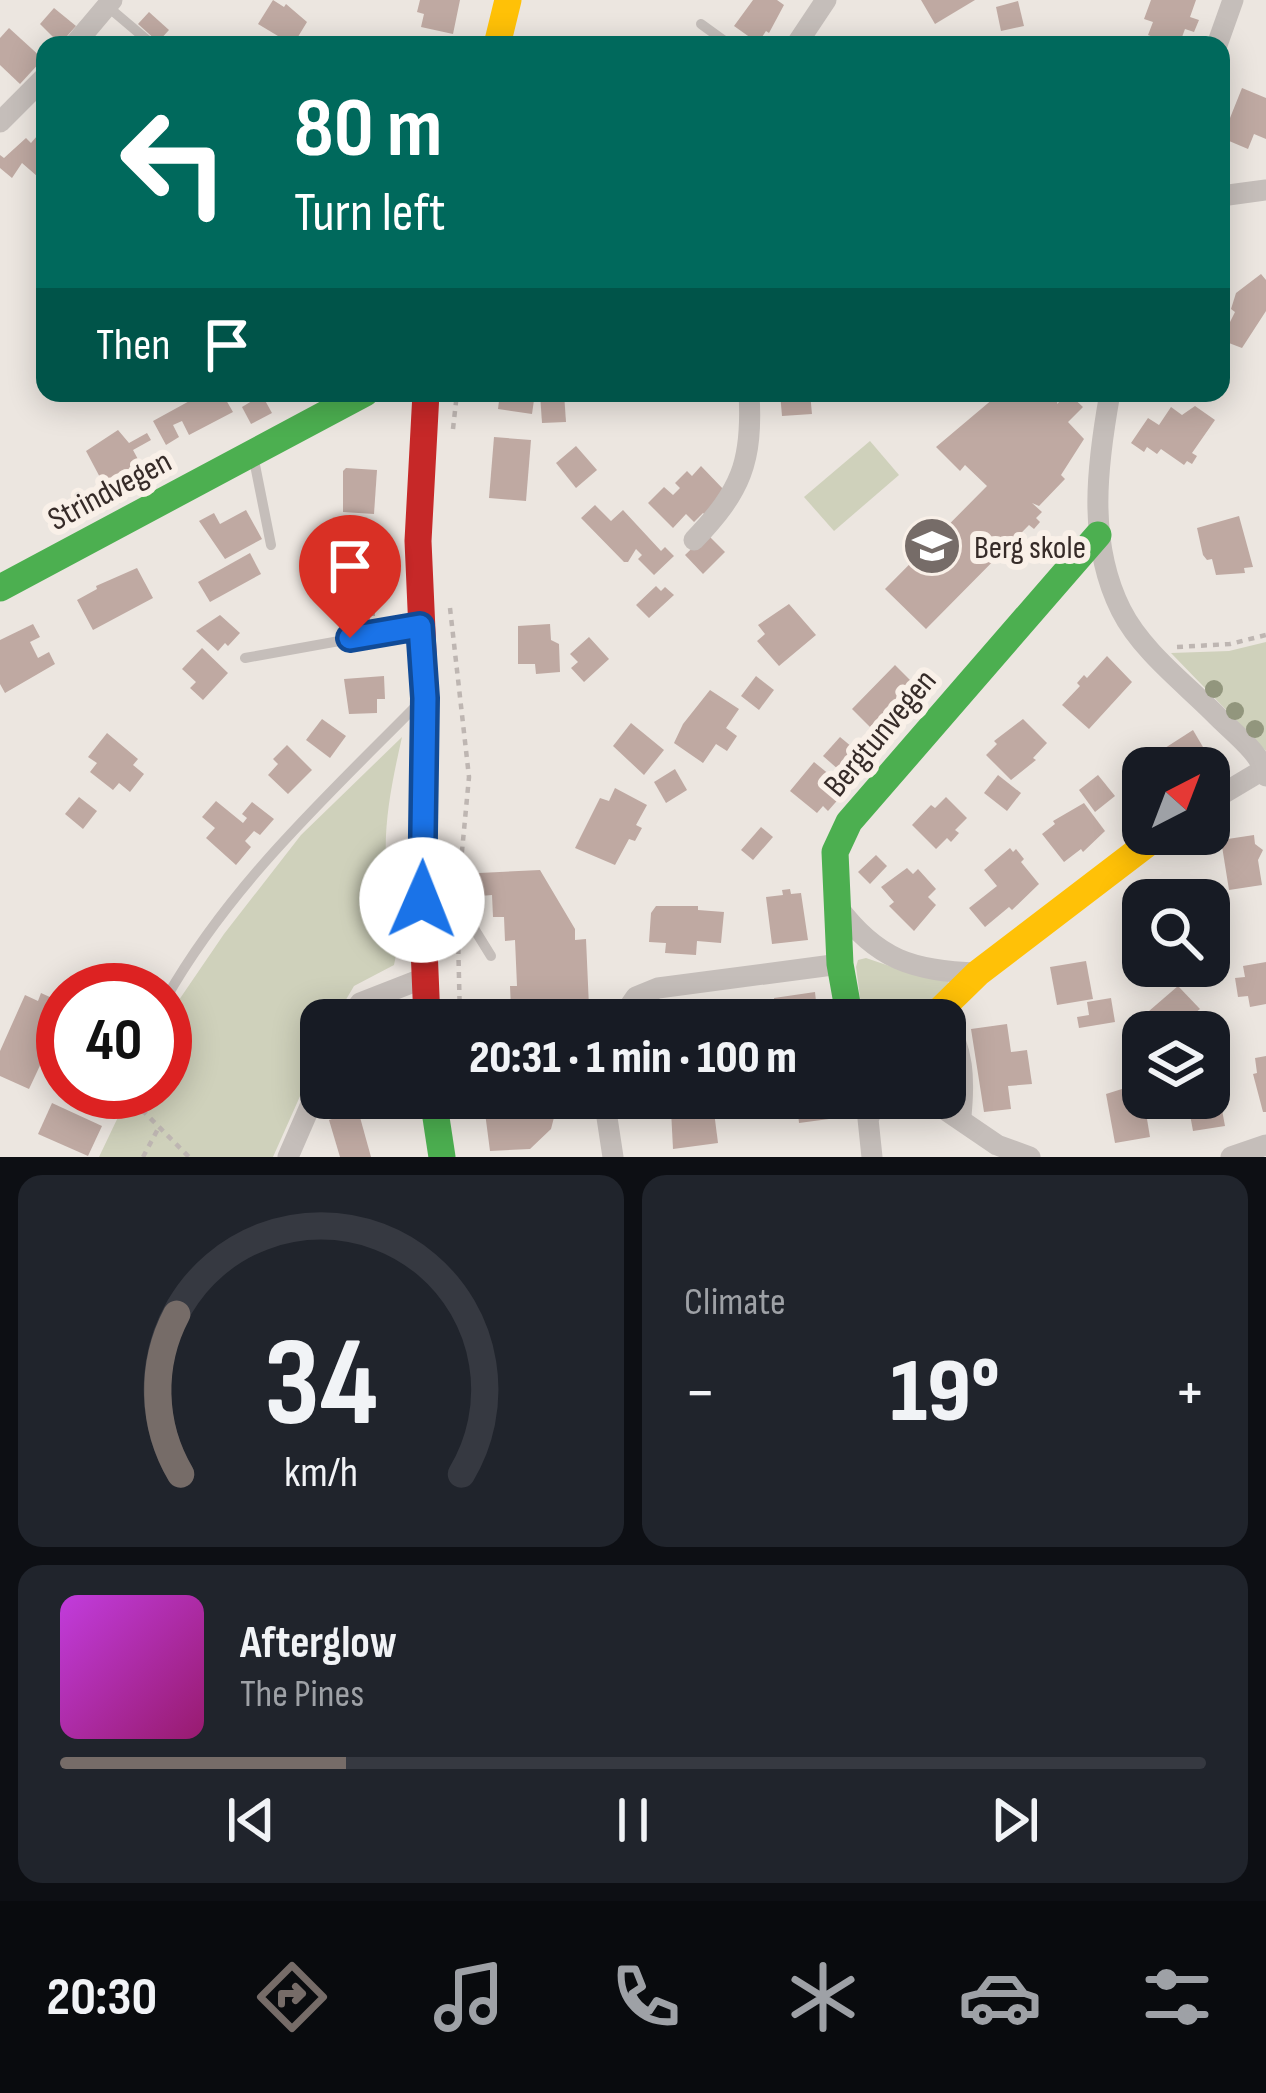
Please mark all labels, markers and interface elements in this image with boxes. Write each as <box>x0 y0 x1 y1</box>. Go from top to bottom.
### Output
text: 80 m <box>294 79 442 180</box>
icon: left <box>96 84 252 240</box>
text: Turn left <box>294 181 446 246</box>
icon: arrive <box>194 312 260 378</box>
text: Then <box>96 318 170 373</box>
street label: Strindvegen <box>41 442 178 540</box>
pin <box>299 515 401 638</box>
school or university icon: Berg skole <box>901 515 963 577</box>
place label: Berg skole <box>974 528 1086 568</box>
icon: arrive <box>317 533 383 599</box>
street label: Bergtunvegen <box>816 662 945 805</box>
north arrow <box>1122 747 1230 855</box>
map controls <box>1122 747 1230 1119</box>
position arrow <box>359 837 485 963</box>
button: search <box>1122 879 1230 987</box>
speed limit sign: 40 <box>36 963 192 1119</box>
button: layers <box>1122 1011 1230 1119</box>
text: 20:31 · 1 min · 100 m <box>469 1031 797 1086</box>
text: Climate <box>684 1279 786 1326</box>
text: 34 <box>264 1311 378 1460</box>
text: 19° <box>890 1339 1000 1447</box>
text: − <box>684 1354 716 1433</box>
text: + <box>1174 1354 1206 1433</box>
text: km/h <box>284 1447 358 1499</box>
text: Afterglow <box>240 1616 397 1671</box>
text: The Pines <box>240 1671 364 1718</box>
icon: previous <box>218 1787 284 1853</box>
icon: pause <box>600 1787 666 1853</box>
icon: next <box>982 1787 1048 1853</box>
icon: directions <box>250 1955 334 2039</box>
icon: music <box>427 1955 511 2039</box>
icon: phone <box>604 1955 688 2039</box>
icon: climate <box>781 1955 865 2039</box>
icon: car <box>958 1955 1042 2039</box>
icon: filters <box>1135 1955 1219 2039</box>
text: 20:30 <box>47 1965 157 2030</box>

